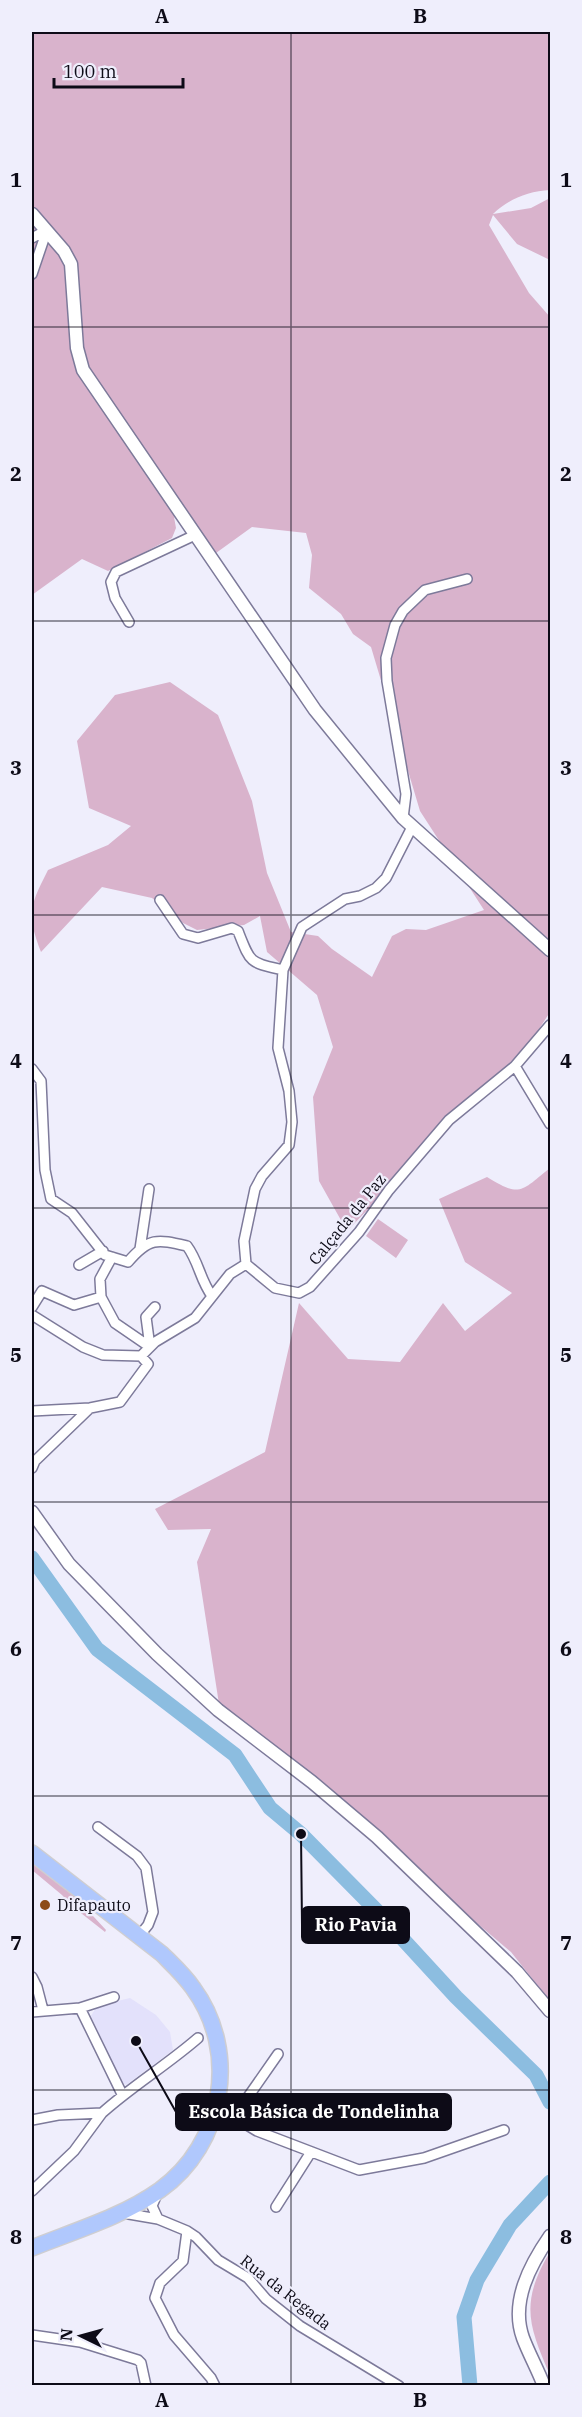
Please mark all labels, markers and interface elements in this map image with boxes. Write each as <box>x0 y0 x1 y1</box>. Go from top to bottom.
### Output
text: A <box>155 2 169 29</box>
text: B <box>413 2 427 29</box>
scale bar <box>54 51 183 89</box>
text: 100 m <box>63 60 117 83</box>
text: 1 <box>10 166 22 193</box>
text: 1 <box>560 166 572 193</box>
text: 2 <box>10 460 22 487</box>
text: 2 <box>560 460 572 487</box>
text: 3 <box>10 754 22 781</box>
text: 3 <box>560 754 572 781</box>
text: 4 <box>10 1047 22 1074</box>
text: 4 <box>560 1047 572 1074</box>
street label: Calçada da Paz <box>304 1169 390 1269</box>
text: 5 <box>10 1341 22 1368</box>
text: 5 <box>560 1341 572 1368</box>
text: 6 <box>10 1635 22 1662</box>
text: 6 <box>560 1635 572 1662</box>
place label: Difapauto <box>57 1895 131 1915</box>
marker: Difapauto <box>38 1898 52 1912</box>
callout: Rio Pavia <box>302 1907 409 1943</box>
text: Rio Pavia <box>315 1913 397 1936</box>
text: 7 <box>10 1929 22 1956</box>
text: 7 <box>560 1929 572 1956</box>
callout: Escola Básica de Tondelinha <box>176 2094 451 2130</box>
text: Escola Básica de Tondelinha <box>189 2100 439 2123</box>
text: 8 <box>10 2223 22 2250</box>
text: 8 <box>560 2223 572 2250</box>
street label: Rua da Regada <box>236 2250 336 2334</box>
north arrow <box>51 2306 111 2366</box>
text: N <box>56 2328 77 2342</box>
text: A <box>155 2386 169 2413</box>
text: B <box>413 2386 427 2413</box>

